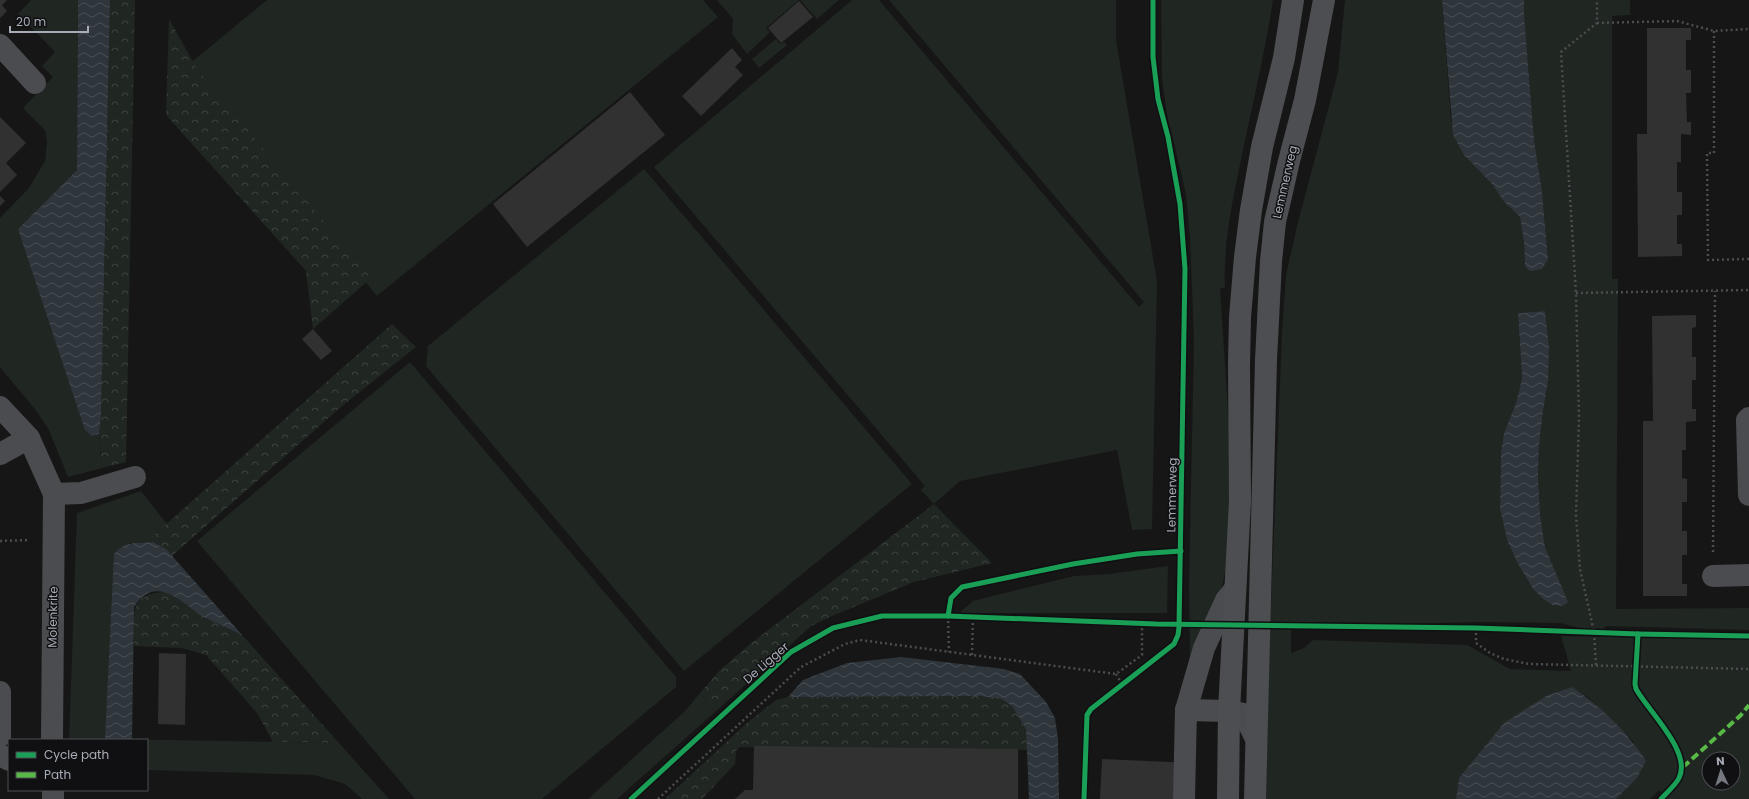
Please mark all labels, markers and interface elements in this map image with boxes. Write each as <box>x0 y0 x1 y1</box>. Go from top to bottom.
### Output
scale bar <box>10 8 88 34</box>
text: 20 m <box>16 13 46 30</box>
street label: Lemmerweg <box>1268 144 1301 220</box>
street label: Lemmerweg <box>1162 458 1181 532</box>
street label: Molenkrite <box>43 586 62 648</box>
street label: De Ligger <box>739 638 793 687</box>
legend <box>8 739 148 791</box>
text: Cycle path <box>44 746 109 763</box>
north arrow <box>1701 751 1741 791</box>
text: N <box>1716 753 1725 769</box>
text: Path <box>44 766 71 783</box>

